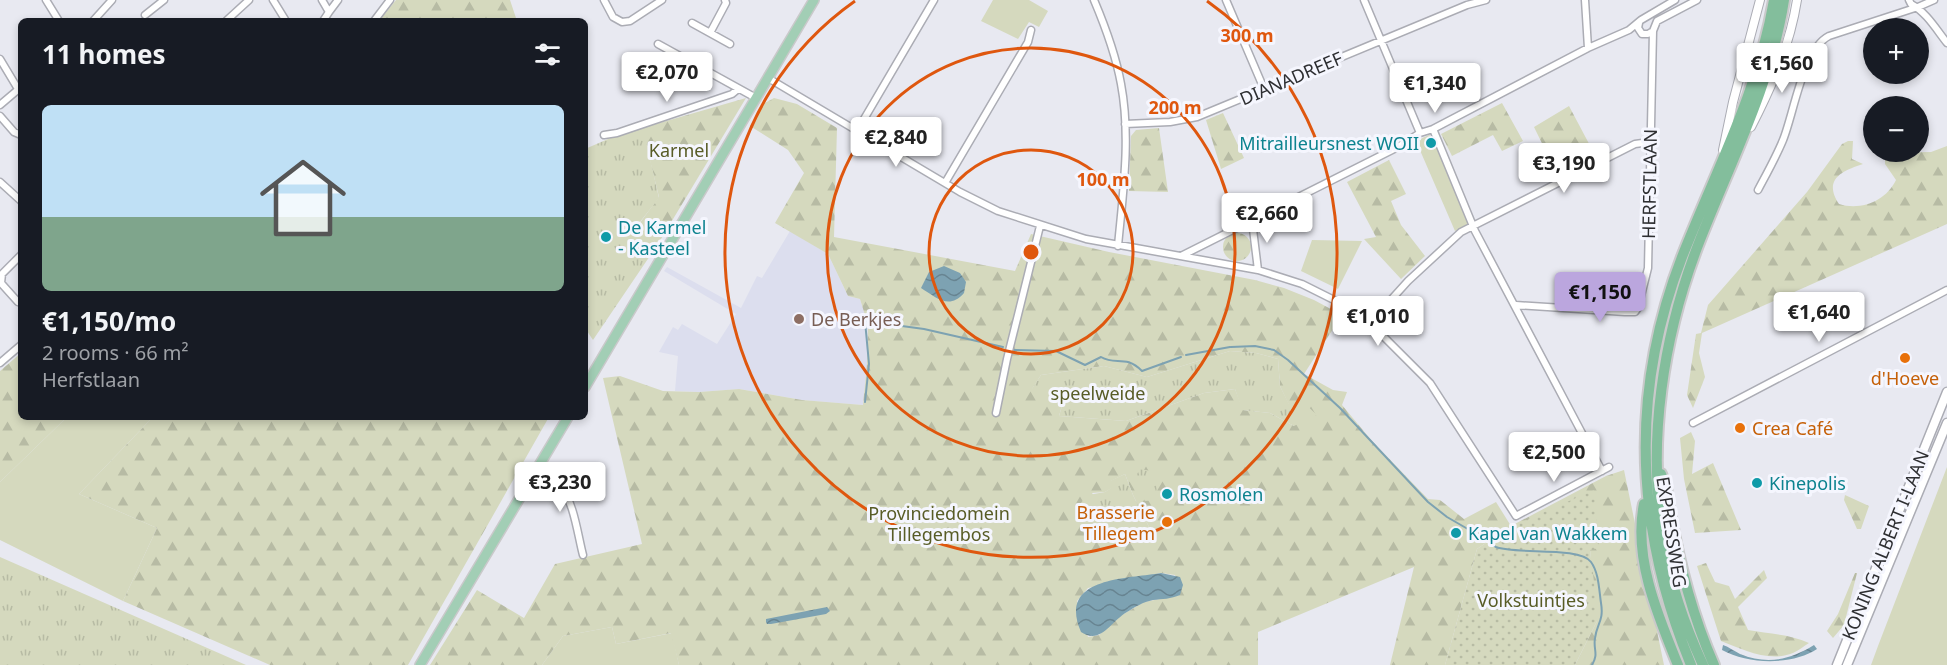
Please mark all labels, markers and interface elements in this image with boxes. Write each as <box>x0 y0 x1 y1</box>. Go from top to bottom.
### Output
map controls <box>1863 18 1929 162</box>
button: + <box>1863 18 1929 84</box>
text: 300 m <box>1220 23 1274 47</box>
text: 11 homes <box>42 36 166 72</box>
icon: filters <box>531 38 564 71</box>
pin: €1,560 <box>1733 43 1831 94</box>
street label: DIANADREEF <box>1236 46 1346 110</box>
text: €1,560 <box>1751 49 1813 76</box>
pin: €2,070 <box>618 52 716 103</box>
text: €2,070 <box>636 58 698 85</box>
pin: €1,340 <box>1386 63 1484 114</box>
text: €1,340 <box>1404 69 1466 96</box>
text: 200 m <box>1148 95 1202 119</box>
button: − <box>1863 96 1929 162</box>
pin: €2,840 <box>847 117 945 168</box>
text: €2,840 <box>865 123 927 150</box>
street label: HERFSTLAAN <box>1636 129 1662 239</box>
place label: Mitrailleursnest WOII <box>1239 131 1419 155</box>
marker: Mitrailleursnest WOII <box>1424 136 1438 150</box>
park label: Karmel <box>649 138 709 162</box>
pin: €3,190 <box>1515 143 1613 194</box>
icon: home <box>249 144 357 252</box>
text: €3,190 <box>1533 149 1595 176</box>
text: 100 m <box>1076 167 1130 191</box>
pin: €2,660 <box>1218 193 1316 244</box>
text: €2,660 <box>1236 199 1298 226</box>
place label: De Karmel - Kasteel <box>618 215 706 260</box>
marker: De Karmel - Kasteel <box>599 230 613 244</box>
centre of rings <box>1021 242 1041 262</box>
pin: €1,150 <box>1551 272 1649 323</box>
text: €1,150 <box>1569 278 1631 305</box>
pin: €1,640 <box>1770 292 1868 343</box>
pin: €1,010 <box>1329 296 1427 347</box>
text: €1,640 <box>1788 298 1850 325</box>
text: €1,010 <box>1347 302 1409 329</box>
text: €1,150/mo <box>42 303 176 339</box>
place label: De Berkjes <box>811 307 901 331</box>
marker: De Berkjes <box>792 312 806 326</box>
text: 2 rooms · 66 m² <box>42 339 189 366</box>
marker: d'Hoeve <box>1898 351 1912 365</box>
text: Herfstlaan <box>42 366 140 393</box>
place label: d'Hoeve <box>1871 366 1939 390</box>
park label: speelweide <box>1051 381 1145 405</box>
place label: Crea Café <box>1752 416 1833 440</box>
marker: Crea Café <box>1733 421 1747 435</box>
pin: €2,500 <box>1505 432 1603 483</box>
text: €2,500 <box>1523 438 1585 465</box>
street label: KONING ALBERT I-LAAN <box>1836 447 1934 643</box>
pin: €3,230 <box>511 462 609 513</box>
text: €3,230 <box>529 468 591 495</box>
place label: Kinepolis <box>1769 471 1846 495</box>
street label: EXPRESSWEG <box>1651 475 1693 589</box>
marker: Kinepolis <box>1750 476 1764 490</box>
place label: Rosmolen <box>1179 482 1263 506</box>
marker: Rosmolen <box>1160 487 1174 501</box>
place label: Brasserie Tillegem <box>1077 500 1155 545</box>
park label: Provinciedomein Tillegembos <box>868 501 1010 546</box>
marker: Brasserie Tillegem <box>1160 515 1174 529</box>
place label: Kapel van Wakkem <box>1468 521 1628 545</box>
marker: Kapel van Wakkem <box>1449 526 1463 540</box>
park label: Volkstuintjes <box>1477 588 1585 612</box>

